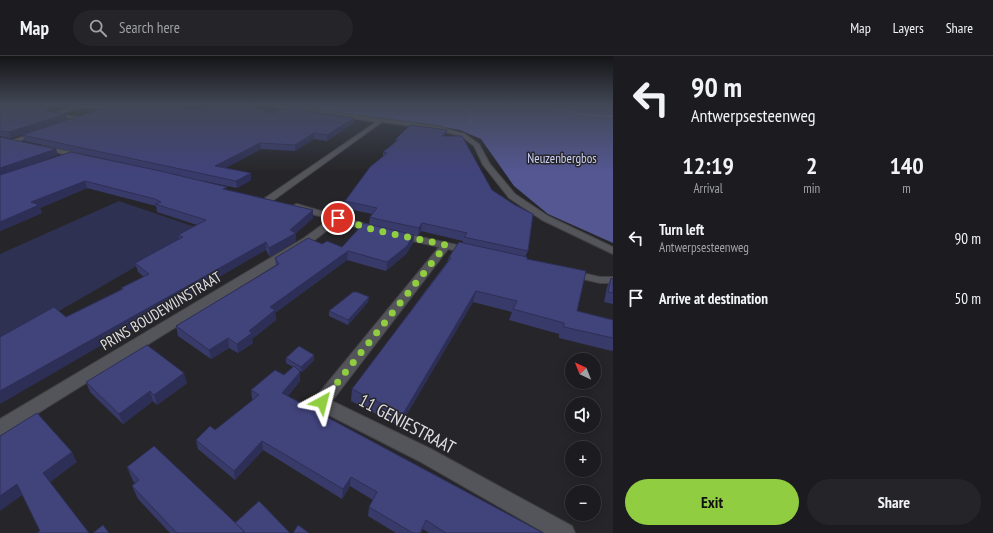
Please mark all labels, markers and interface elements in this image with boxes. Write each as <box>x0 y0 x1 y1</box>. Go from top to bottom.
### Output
search box <box>73 10 353 46</box>
text: Map <box>20 16 49 40</box>
icon: search <box>87 17 109 39</box>
text: Search here <box>119 18 180 37</box>
text: Map <box>850 19 871 37</box>
text: Layers <box>893 19 924 37</box>
text: Share <box>946 19 973 37</box>
text: 90 m <box>691 68 742 105</box>
icon: left <box>625 72 677 124</box>
text: Antwerpsesteenweg <box>691 104 816 127</box>
park label: Neuzenbergbos <box>527 150 597 167</box>
text: 12:19 <box>682 150 734 181</box>
text: 2 <box>806 150 817 181</box>
text: 140 <box>889 150 924 181</box>
text: Arrival <box>693 180 723 197</box>
text: min <box>803 180 820 197</box>
text: m <box>902 180 911 197</box>
pin <box>321 201 355 235</box>
icon: arrive <box>327 207 349 229</box>
text: Turn left <box>659 220 704 239</box>
icon: left <box>625 227 647 249</box>
text: 90 m <box>955 229 981 248</box>
text: Antwerpsesteenweg <box>659 239 749 256</box>
street label: PRINS BOUDEWIJNSTRAAT <box>97 267 225 354</box>
icon: arrive <box>625 287 647 309</box>
text: Arrive at destination <box>659 289 768 308</box>
text: 50 m <box>955 289 981 308</box>
north arrow <box>565 353 601 389</box>
map controls <box>565 353 601 521</box>
position arrow <box>301 381 343 423</box>
street label: 11 GENIESTRAAT <box>355 388 460 459</box>
button: sound <box>565 397 601 433</box>
button: + <box>565 441 601 477</box>
button: Exit <box>625 479 799 525</box>
button: Share <box>807 479 981 525</box>
button: − <box>565 485 601 521</box>

